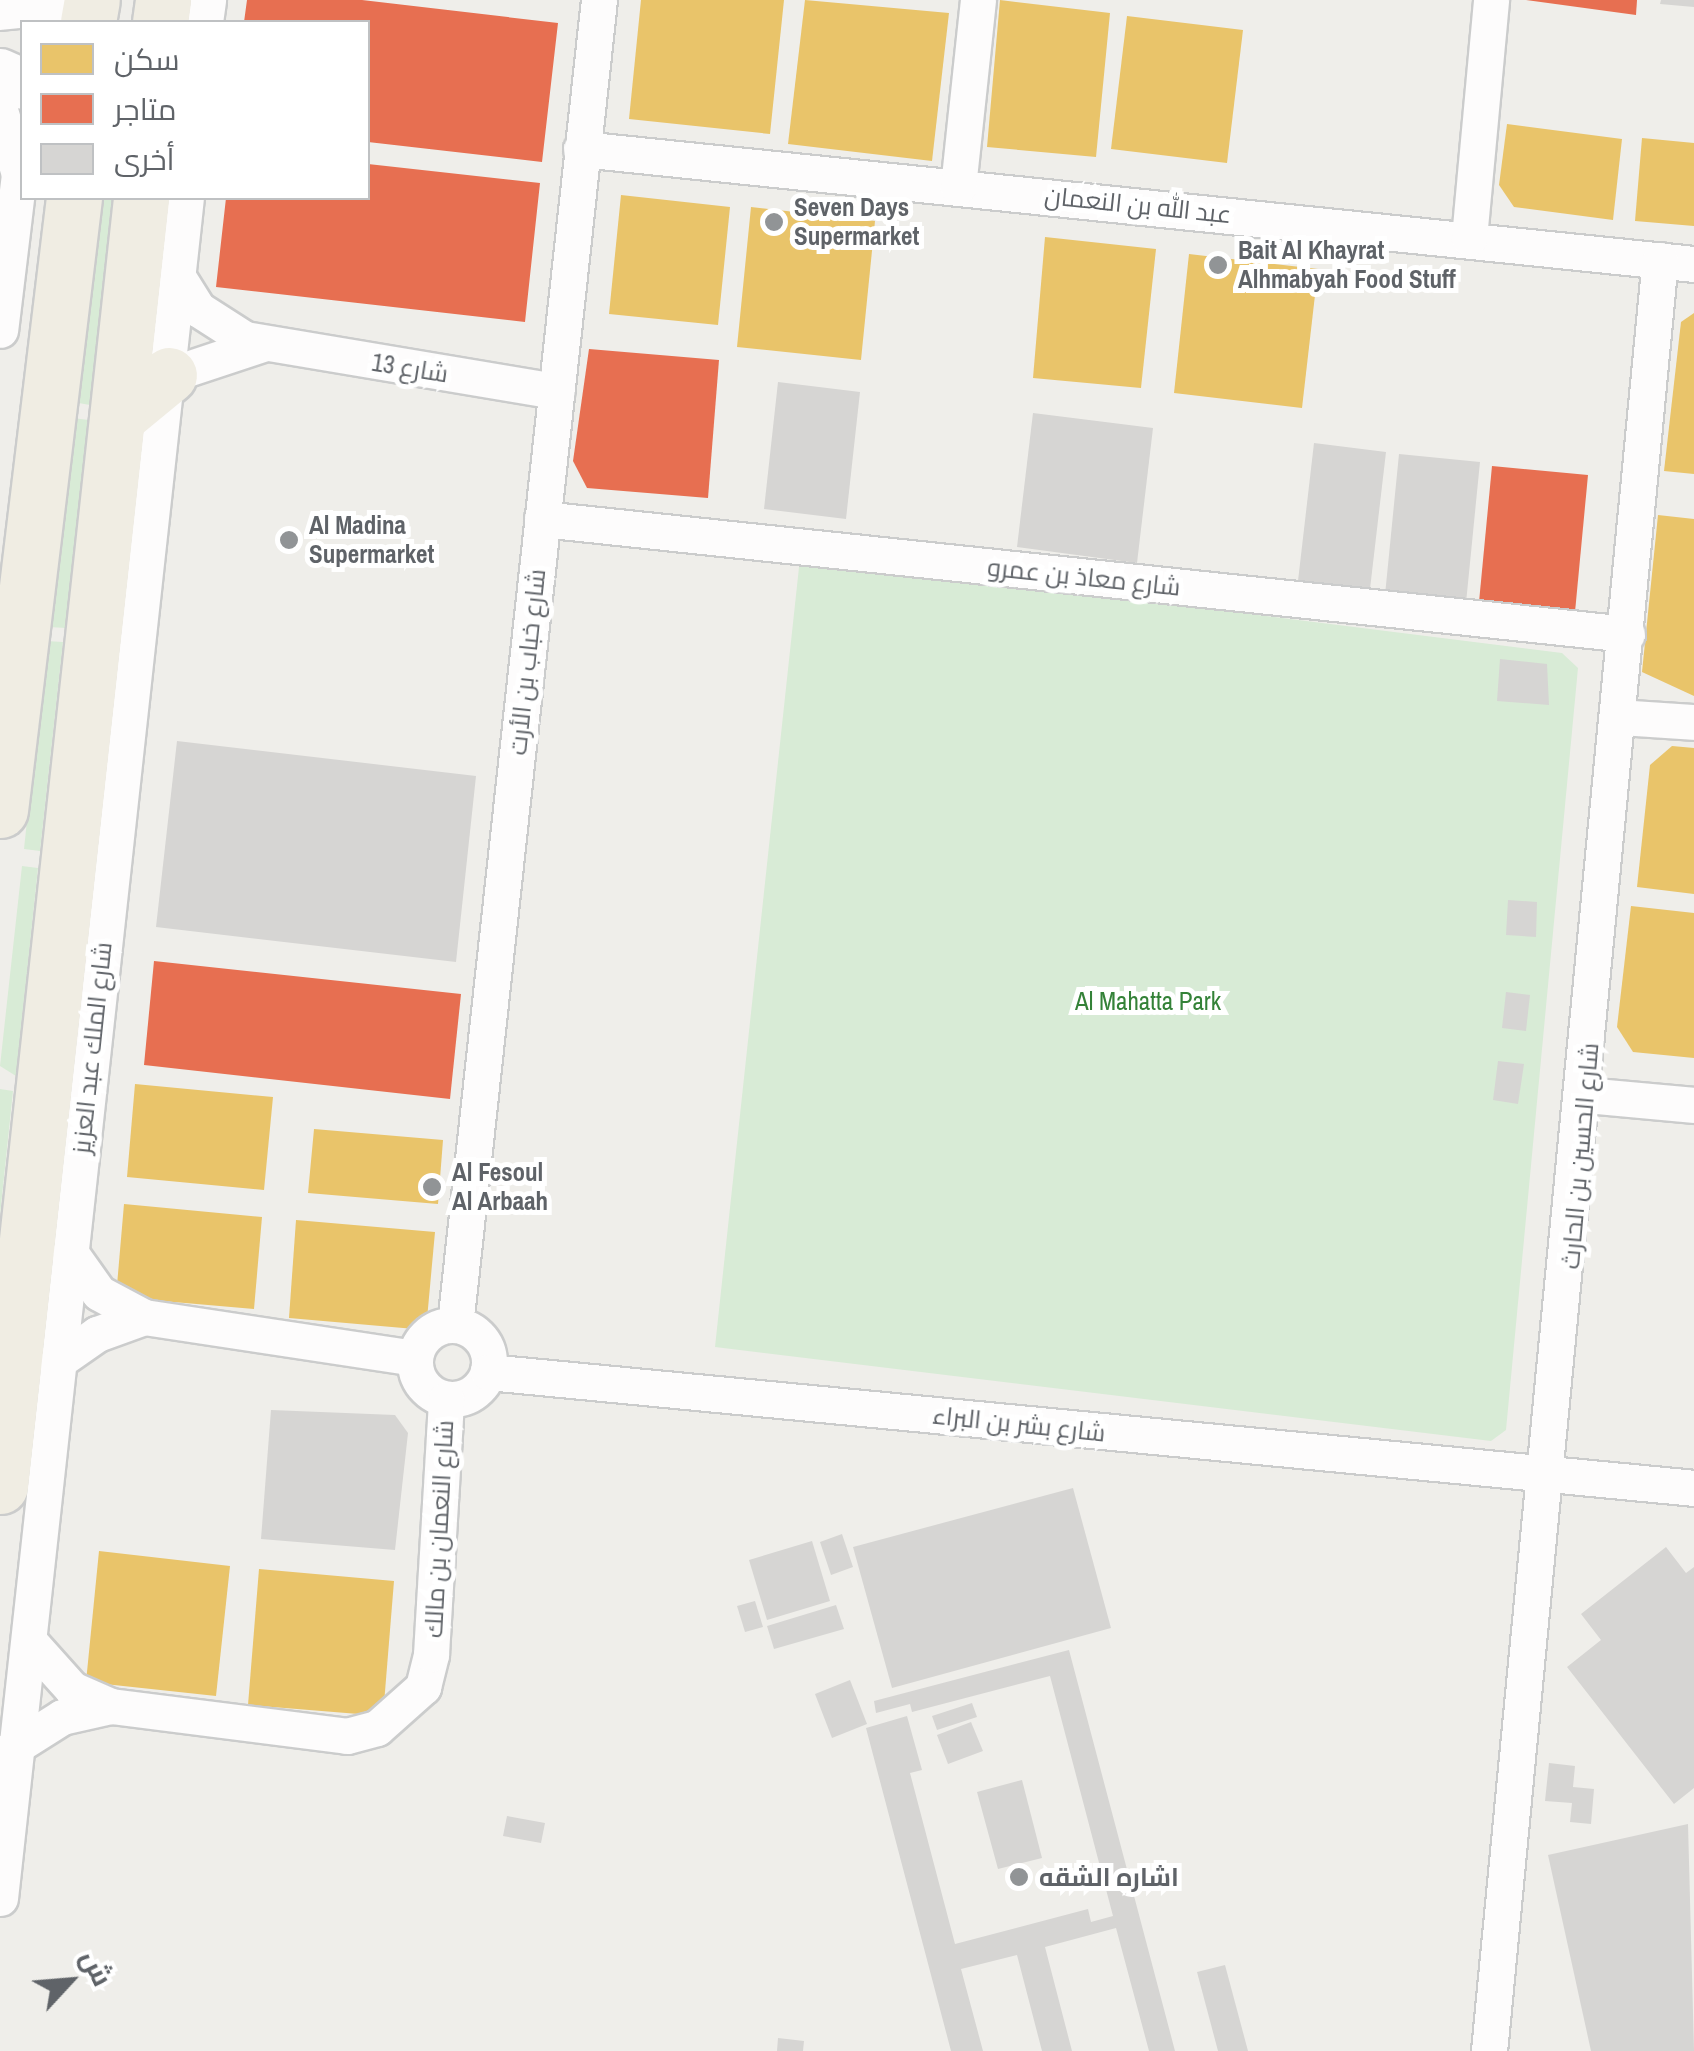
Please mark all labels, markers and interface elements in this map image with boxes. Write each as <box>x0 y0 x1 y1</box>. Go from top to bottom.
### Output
legend <box>20 20 370 200</box>
text: سكن <box>114 39 180 79</box>
text: متاجر <box>114 89 177 129</box>
text: أخرى <box>114 139 175 179</box>
street label: عبد الله بن النعمان <box>1043 180 1233 230</box>
place label: Seven Days Supermarket <box>794 193 919 252</box>
marker: Seven Days Supermarket <box>763 211 785 233</box>
place label: Bait Al Khayrat Alhmabyah Food Stuff <box>1238 236 1456 295</box>
marker: Bait Al Khayrat Alhmabyah Food Stuff <box>1207 254 1229 276</box>
street label: شارع 13 <box>370 347 450 389</box>
place label: Al Madina Supermarket <box>309 511 434 570</box>
marker: Al Madina Supermarket <box>278 529 300 551</box>
street label: شارع معاذ بن عمرو <box>986 552 1182 602</box>
street label: شارع خباب بن الأرت <box>502 567 552 757</box>
street label: شارع الملك عبد العزيز <box>66 941 118 1155</box>
park label: Al Mahatta Park <box>1075 986 1221 1016</box>
street label: شارع الحسين بن الحارث <box>1555 1042 1605 1270</box>
place label: Al Fesoul Al Arbaah <box>452 1158 549 1217</box>
marker: Al Fesoul Al Arbaah <box>421 1176 443 1198</box>
street label: شارع بشر بن البراء <box>931 1400 1107 1448</box>
street label: شارع النعمان بن مالك <box>418 1419 460 1639</box>
place label: اشاره الشقه <box>1039 1862 1179 1892</box>
marker: اشاره الشقه <box>1008 1866 1030 1888</box>
north arrow <box>20 1931 120 2031</box>
text: ش <box>72 1943 122 1992</box>

